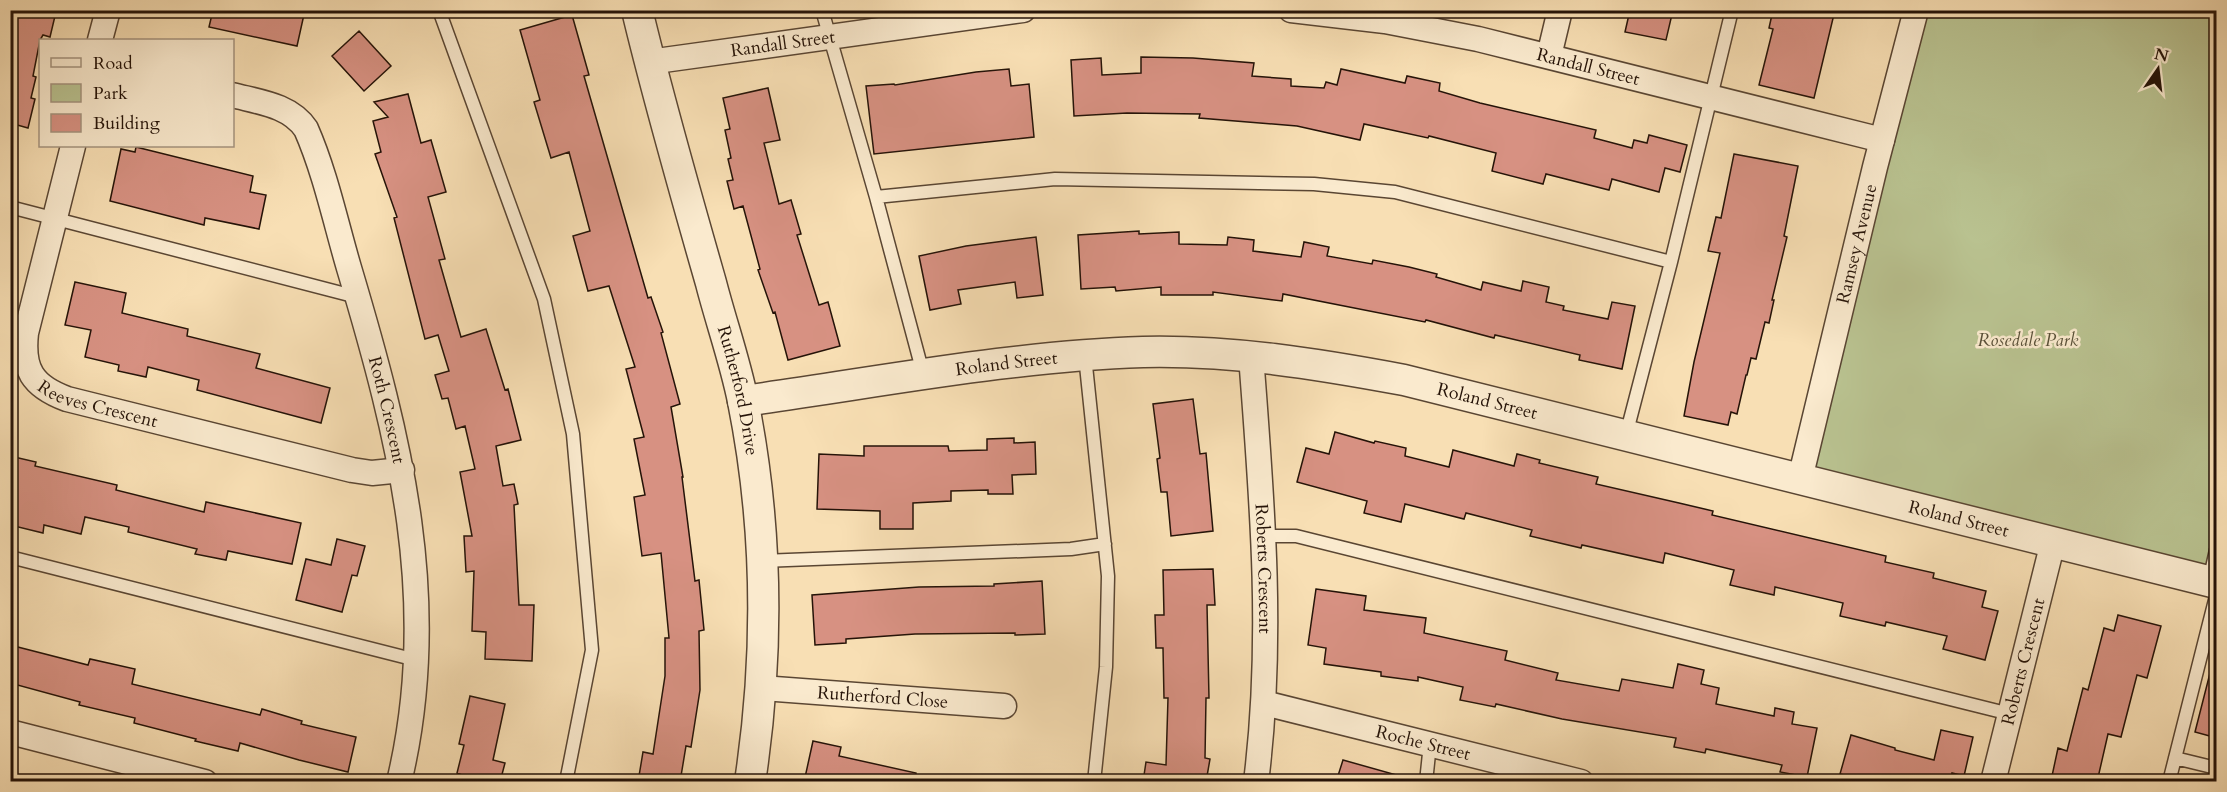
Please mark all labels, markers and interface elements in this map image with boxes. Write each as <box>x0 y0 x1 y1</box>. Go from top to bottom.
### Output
street label: Randall Street <box>729 24 837 64</box>
legend <box>39 39 234 147</box>
north arrow <box>2128 39 2188 99</box>
street label: Randall Street <box>1534 42 1643 92</box>
text: N <box>2152 43 2171 68</box>
text: Road <box>93 51 133 76</box>
text: Park <box>93 81 128 106</box>
text: Building <box>93 111 161 136</box>
street label: Ramsey Avenue <box>1831 181 1884 306</box>
street label: Rutherford Drive <box>711 323 764 457</box>
park label: Rosedale Park <box>1978 328 2079 353</box>
street label: Roland Street <box>954 345 1059 382</box>
street label: Roth Crescent <box>362 354 411 466</box>
street label: Reeves Crescent <box>32 375 160 434</box>
street label: Roland Street <box>1434 377 1540 426</box>
street label: Roland Street <box>1906 495 2012 544</box>
street label: Roberts Crescent <box>1249 503 1277 634</box>
street label: Roberts Crescent <box>1996 595 2052 728</box>
street label: Rutherford Close <box>816 680 949 715</box>
street label: Roche Street <box>1373 719 1473 767</box>

